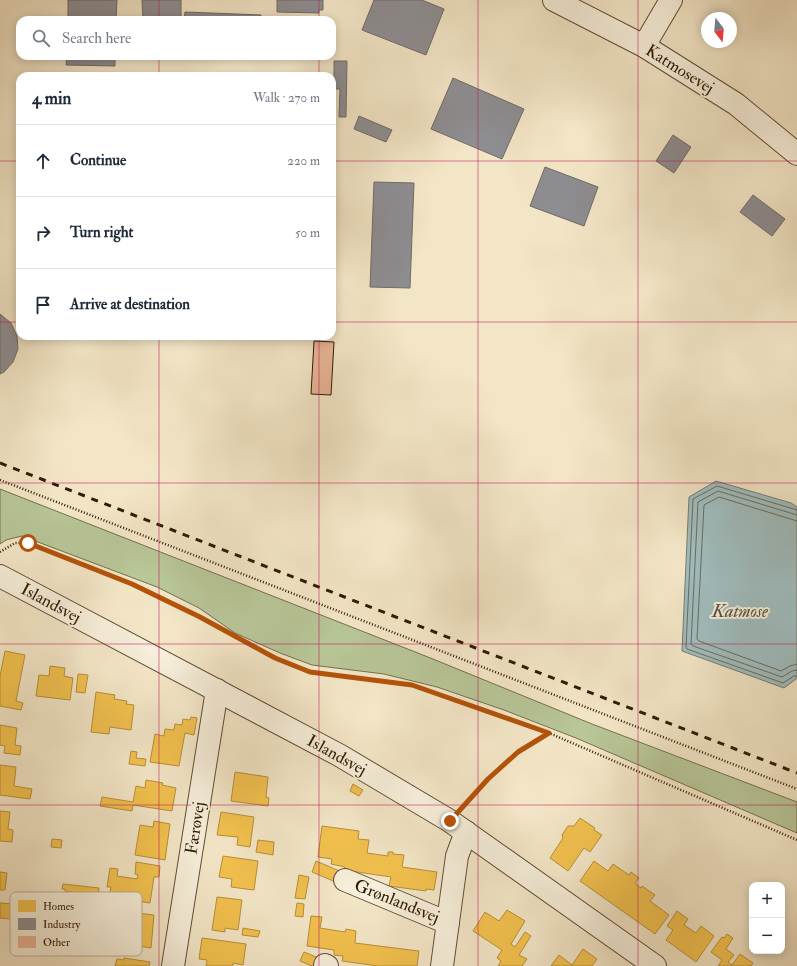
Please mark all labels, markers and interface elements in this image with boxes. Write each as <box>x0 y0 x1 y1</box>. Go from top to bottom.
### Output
north arrow <box>701 12 737 48</box>
search box <box>16 16 336 60</box>
icon: search <box>30 27 52 49</box>
text: Search here <box>62 29 131 48</box>
street label: Katmosevej <box>642 40 718 98</box>
text: 4 min <box>32 88 71 109</box>
text: Walk · 270 m <box>253 90 320 106</box>
icon: ahead <box>32 150 54 172</box>
text: Continue <box>70 151 126 170</box>
text: 220 m <box>287 153 320 169</box>
icon: right <box>32 222 54 244</box>
text: Turn right <box>70 223 133 242</box>
text: 50 m <box>295 225 320 241</box>
icon: arrive <box>32 294 54 316</box>
text: Arrive at destination <box>70 295 190 314</box>
route start <box>19 534 37 552</box>
street label: Islandsvej <box>17 578 85 628</box>
water label: Katmose <box>711 600 769 623</box>
street label: Islandsvej <box>303 730 371 780</box>
street label: Færøvej <box>180 800 210 856</box>
route end <box>441 812 459 830</box>
street label: Grønlandsvej <box>351 874 443 928</box>
map controls <box>749 882 785 954</box>
button: + <box>749 882 785 918</box>
legend <box>10 892 142 956</box>
text: Homes <box>43 900 74 913</box>
text: Industry <box>43 918 81 932</box>
button: − <box>749 918 785 954</box>
text: Other <box>43 936 71 949</box>

